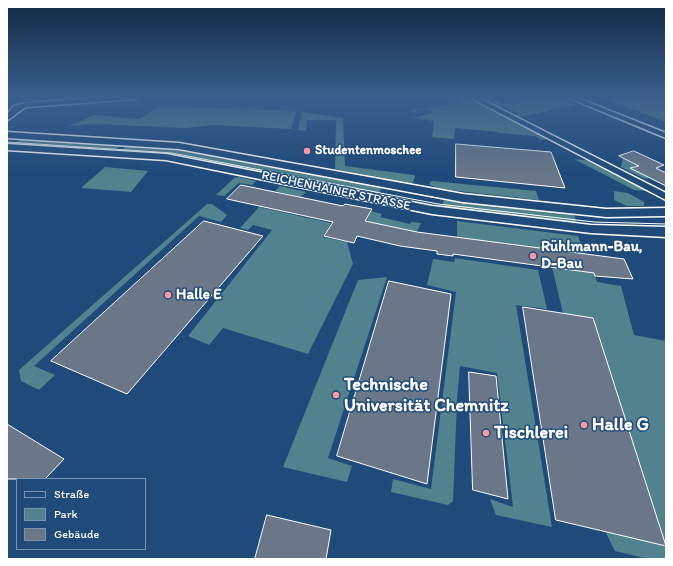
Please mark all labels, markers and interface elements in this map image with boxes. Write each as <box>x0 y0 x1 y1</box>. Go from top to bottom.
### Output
place label: Studentenmoschee <box>315 143 422 159</box>
marker: Studentenmoschee <box>302 146 312 156</box>
street label: REICHENHAINER STRASSE <box>260 168 412 214</box>
place label: Rühlmann-Bau, D-Bau <box>541 238 643 273</box>
marker: Rühlmann-Bau, D-Bau <box>528 251 538 261</box>
place label: Halle E <box>176 286 221 304</box>
marker: Halle E <box>163 290 173 300</box>
place label: Technische Universität Chemnitz <box>344 374 508 416</box>
marker: Technische Universität Chemnitz <box>331 390 341 400</box>
place label: Halle G <box>592 414 649 436</box>
marker: Halle G <box>579 420 589 430</box>
place label: Tischlerei <box>494 422 568 444</box>
marker: Tischlerei <box>481 428 491 438</box>
legend <box>16 478 146 550</box>
text: Straße <box>54 487 89 501</box>
text: Park <box>54 507 78 521</box>
text: Gebäude <box>54 527 99 541</box>

